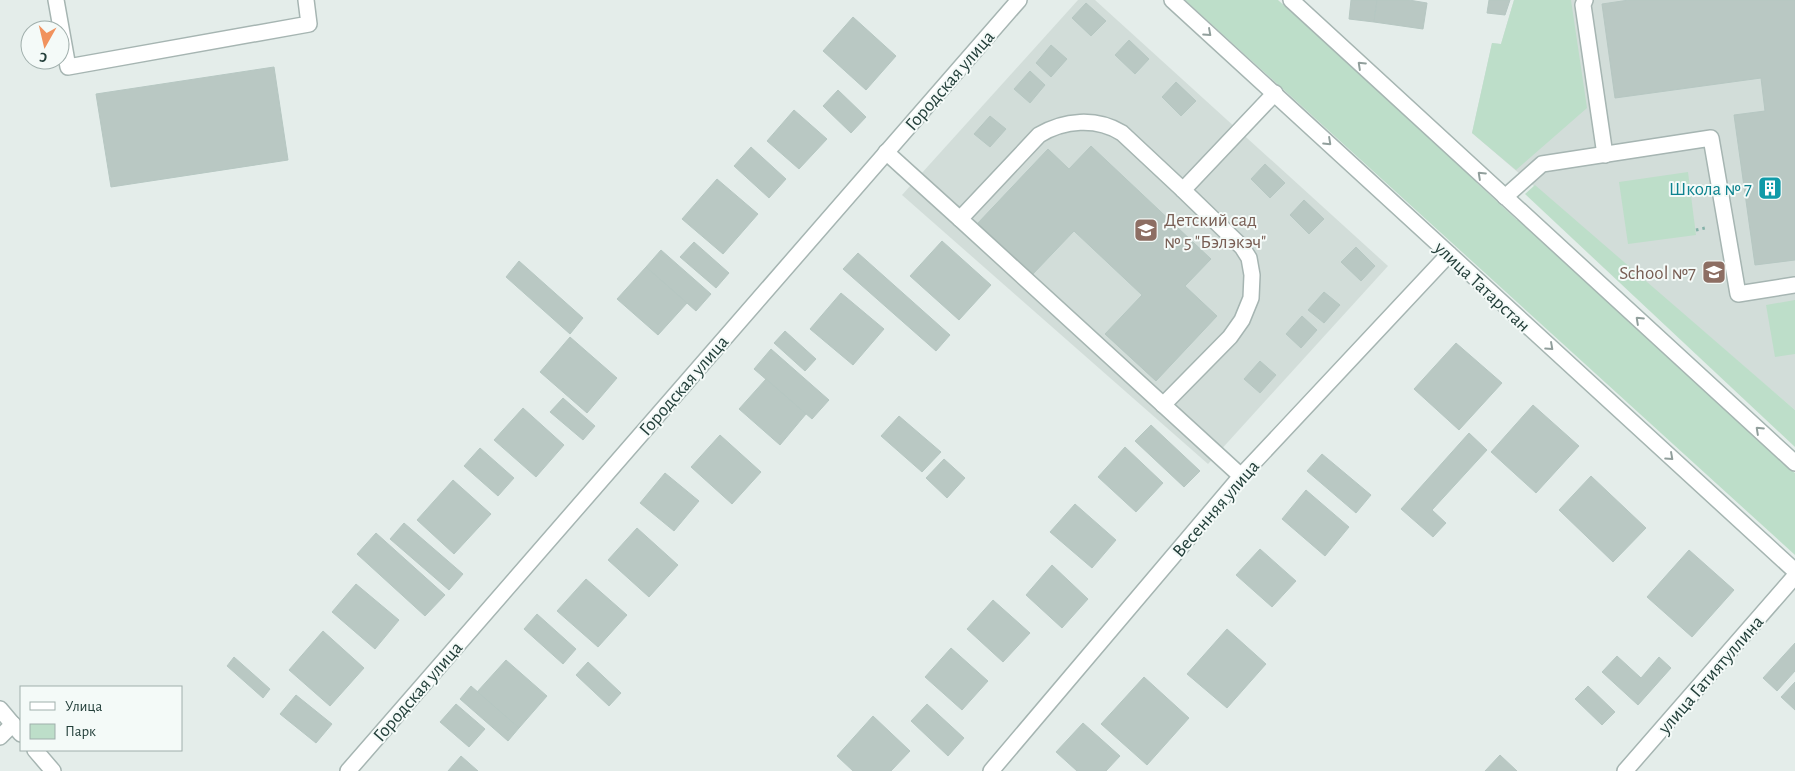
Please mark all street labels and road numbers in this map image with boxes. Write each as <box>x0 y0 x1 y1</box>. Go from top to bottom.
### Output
street label: Городская улица <box>902 27 999 135</box>
street label: улица Татарстан <box>1430 238 1533 336</box>
street label: Городская улица <box>636 332 733 440</box>
street label: Весенняя улица <box>1169 457 1263 561</box>
street label: улица Гатиятуллина <box>1654 612 1768 738</box>
street label: Городская улица <box>370 638 467 746</box>

